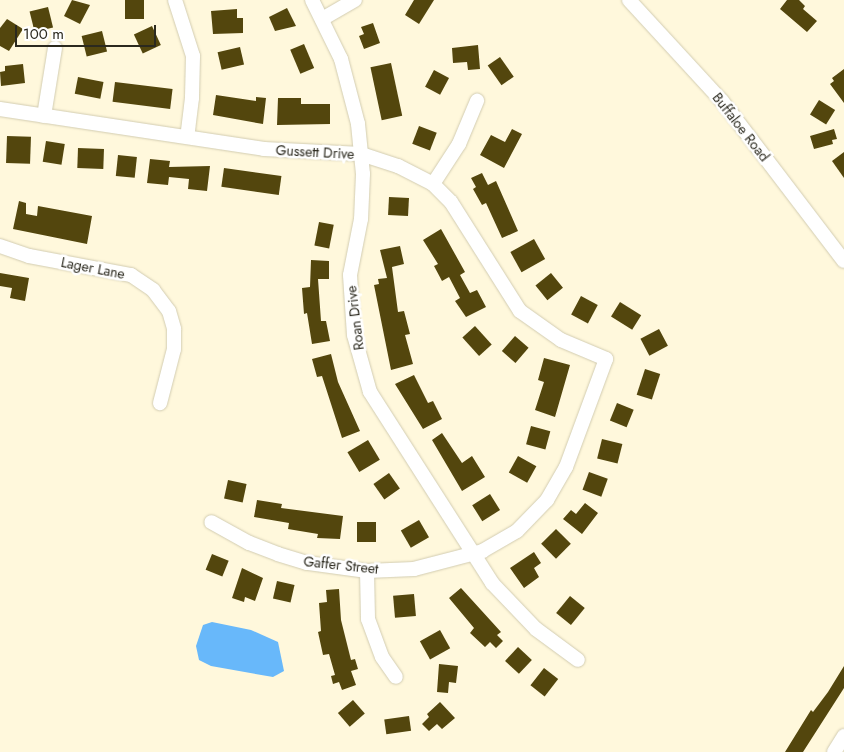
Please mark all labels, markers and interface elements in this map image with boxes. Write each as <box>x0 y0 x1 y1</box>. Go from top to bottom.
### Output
scale bar <box>18 15 159 47</box>
text: 100 m <box>23 23 64 45</box>
street label: Buffaloe Road <box>709 89 773 165</box>
street label: Gussett Drive <box>275 142 355 162</box>
street label: Lager Lane <box>60 254 126 282</box>
street label: Roan Drive <box>343 285 367 351</box>
street label: Gaffer Street <box>303 553 379 577</box>

